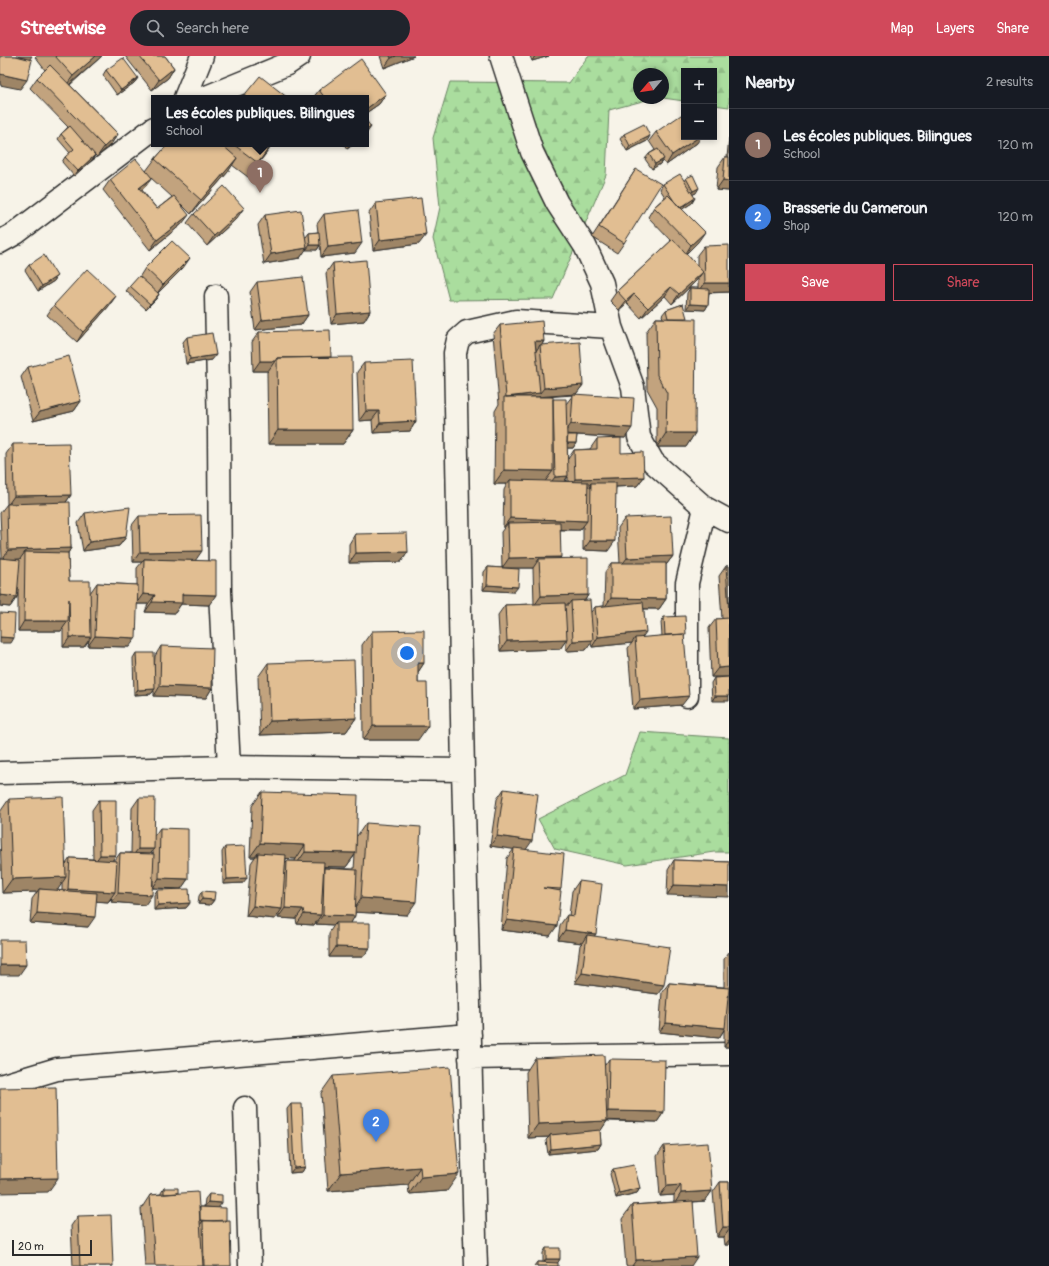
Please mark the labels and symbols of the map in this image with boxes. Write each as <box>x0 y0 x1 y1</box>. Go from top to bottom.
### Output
north arrow <box>633 68 669 104</box>
pin: 1 <box>247 160 273 193</box>
your location <box>397 643 417 663</box>
pin: 2 <box>363 1109 389 1142</box>
scale bar <box>12 1238 92 1257</box>

